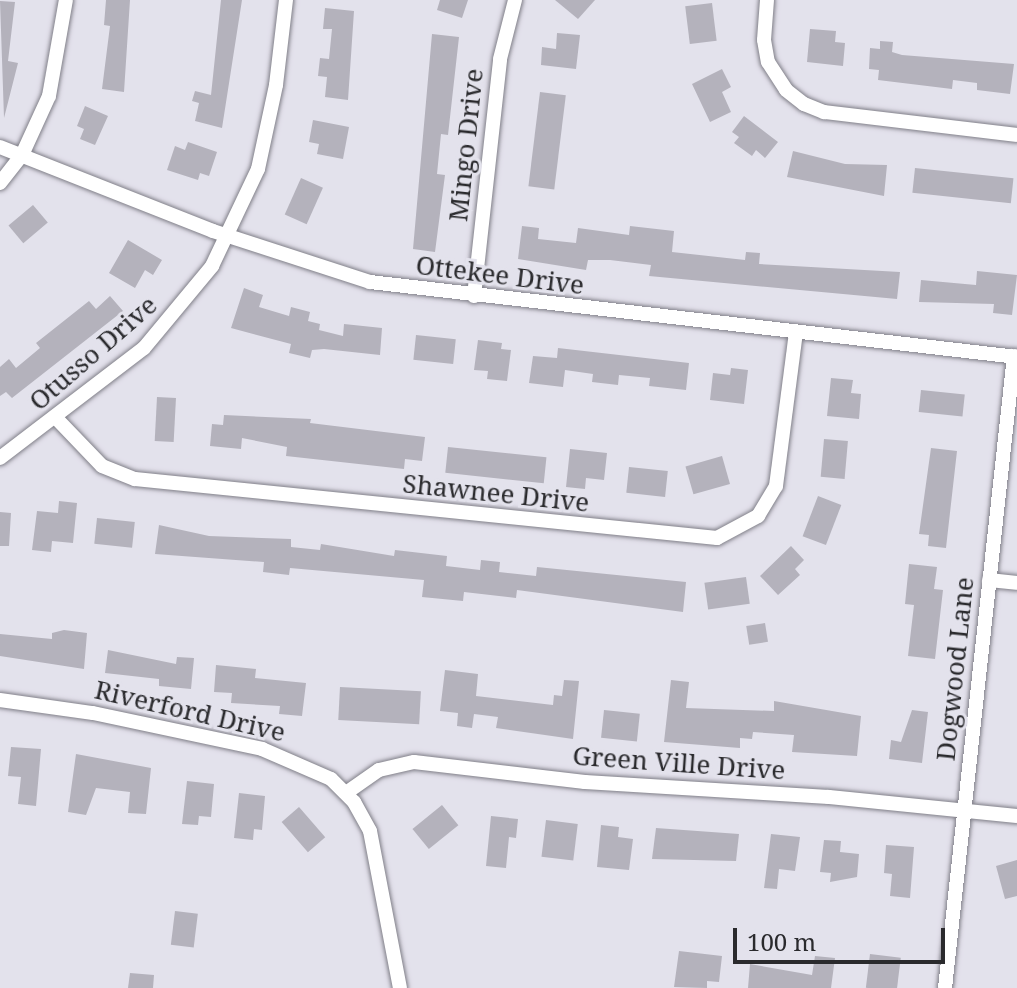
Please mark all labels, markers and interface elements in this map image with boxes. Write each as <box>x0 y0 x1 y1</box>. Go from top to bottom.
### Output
street label: Mingo Drive <box>442 67 490 223</box>
street label: Ottekee Drive <box>414 249 586 301</box>
street label: Otusso Drive <box>23 289 163 417</box>
street label: Shawnee Drive <box>401 468 591 518</box>
street label: Dogwood Lane <box>930 576 980 762</box>
street label: Riverford Drive <box>92 674 288 748</box>
street label: Green Ville Drive <box>572 740 786 786</box>
scale bar <box>737 912 949 962</box>
text: 100 m <box>747 925 816 958</box>

